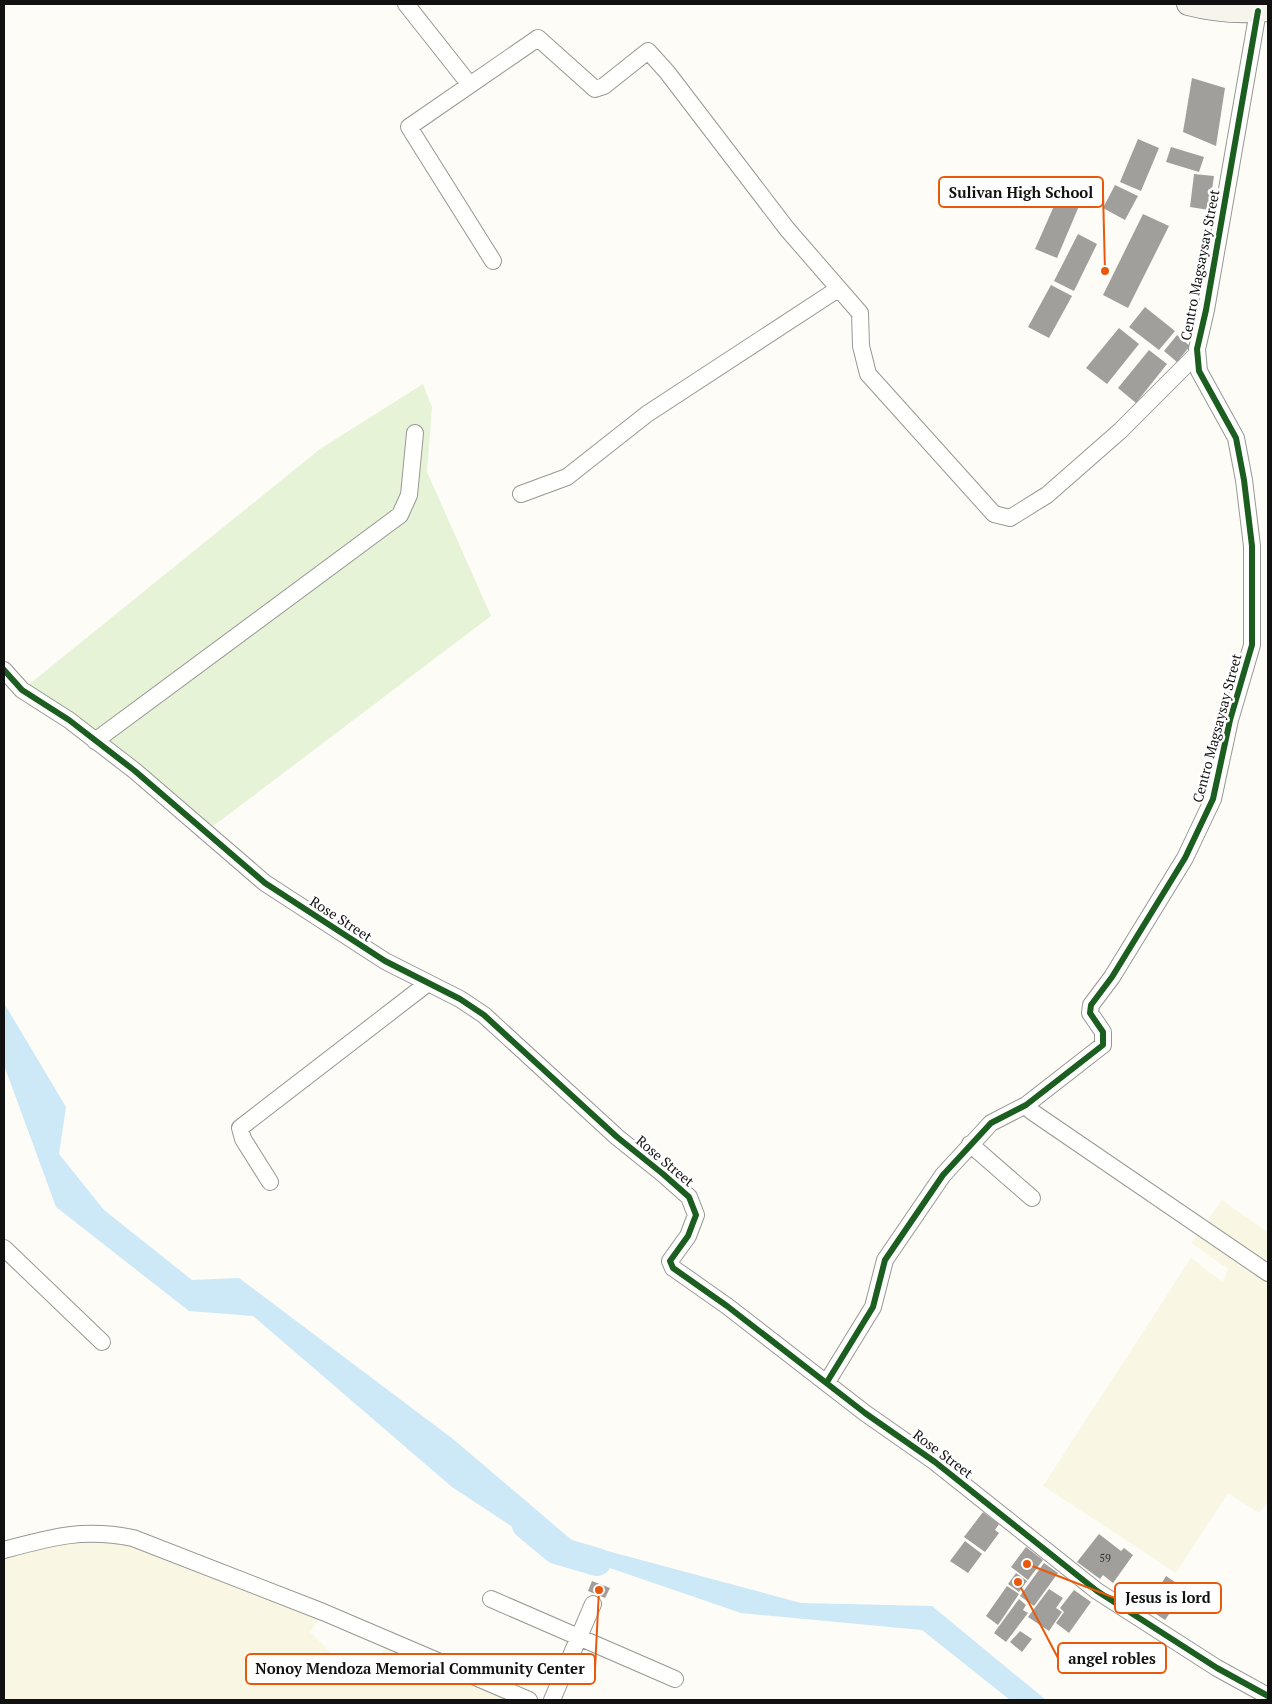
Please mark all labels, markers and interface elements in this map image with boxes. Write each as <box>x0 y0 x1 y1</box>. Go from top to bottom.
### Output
callout: Sulivan High School <box>939 177 1103 207</box>
text: Sulivan High School <box>949 182 1093 202</box>
street label: Centro Magsaysay Street <box>1176 187 1224 342</box>
street label: Centro Magsaysay Street <box>1187 651 1246 804</box>
street label: Rose Street <box>307 891 377 946</box>
street label: Rose Street <box>632 1131 699 1191</box>
street label: Rose Street <box>910 1425 978 1483</box>
house number: 59 <box>1099 1551 1111 1565</box>
callout: Jesus is lord <box>1115 1583 1221 1613</box>
text: Jesus is lord <box>1125 1587 1211 1607</box>
callout: angel robles <box>1058 1643 1166 1673</box>
text: angel robles <box>1068 1648 1156 1668</box>
callout: Nonoy Mendoza Memorial Community Center <box>246 1654 595 1684</box>
text: Nonoy Mendoza Memorial Community Center <box>255 1658 585 1678</box>

